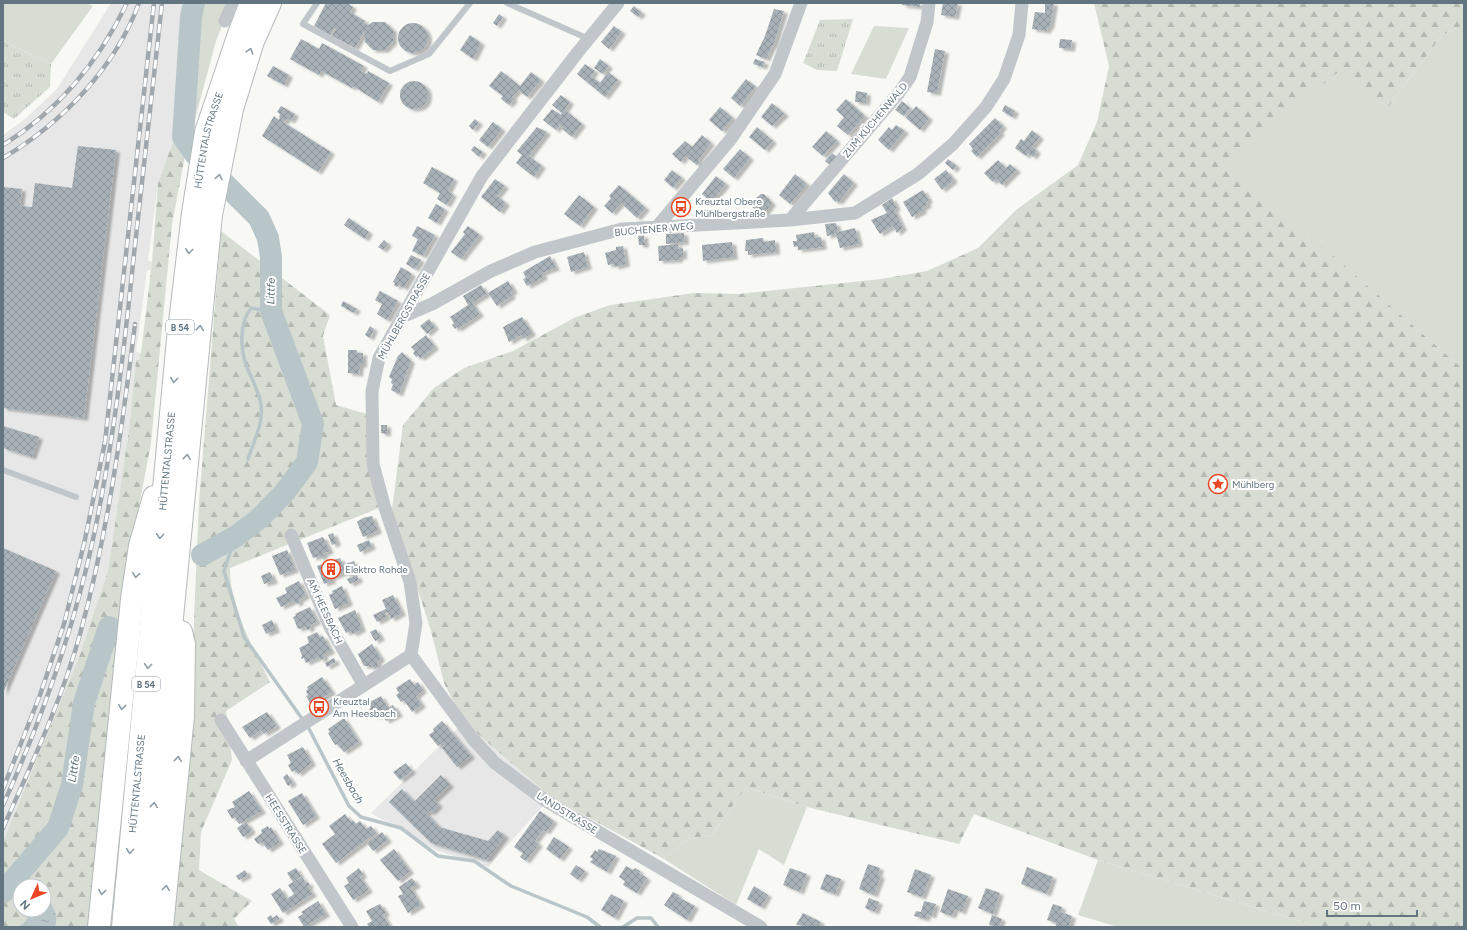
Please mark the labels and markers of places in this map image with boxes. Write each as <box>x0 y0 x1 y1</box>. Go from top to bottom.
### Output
place label: Kreuztal Obere Mühlbergstraße <box>695 195 766 220</box>
bus stop icon: Kreuztal Obere Mühlbergstraße <box>670 196 692 218</box>
place icon: Mühlberg <box>1207 473 1229 495</box>
place label: Mühlberg <box>1232 478 1275 491</box>
building icon: Elektro Rohde <box>320 558 342 580</box>
place label: Elektro Rohde <box>345 563 408 576</box>
place label: Kreuztal Am Heesbach <box>333 695 396 720</box>
bus stop icon: Kreuztal Am Heesbach <box>308 696 330 718</box>

